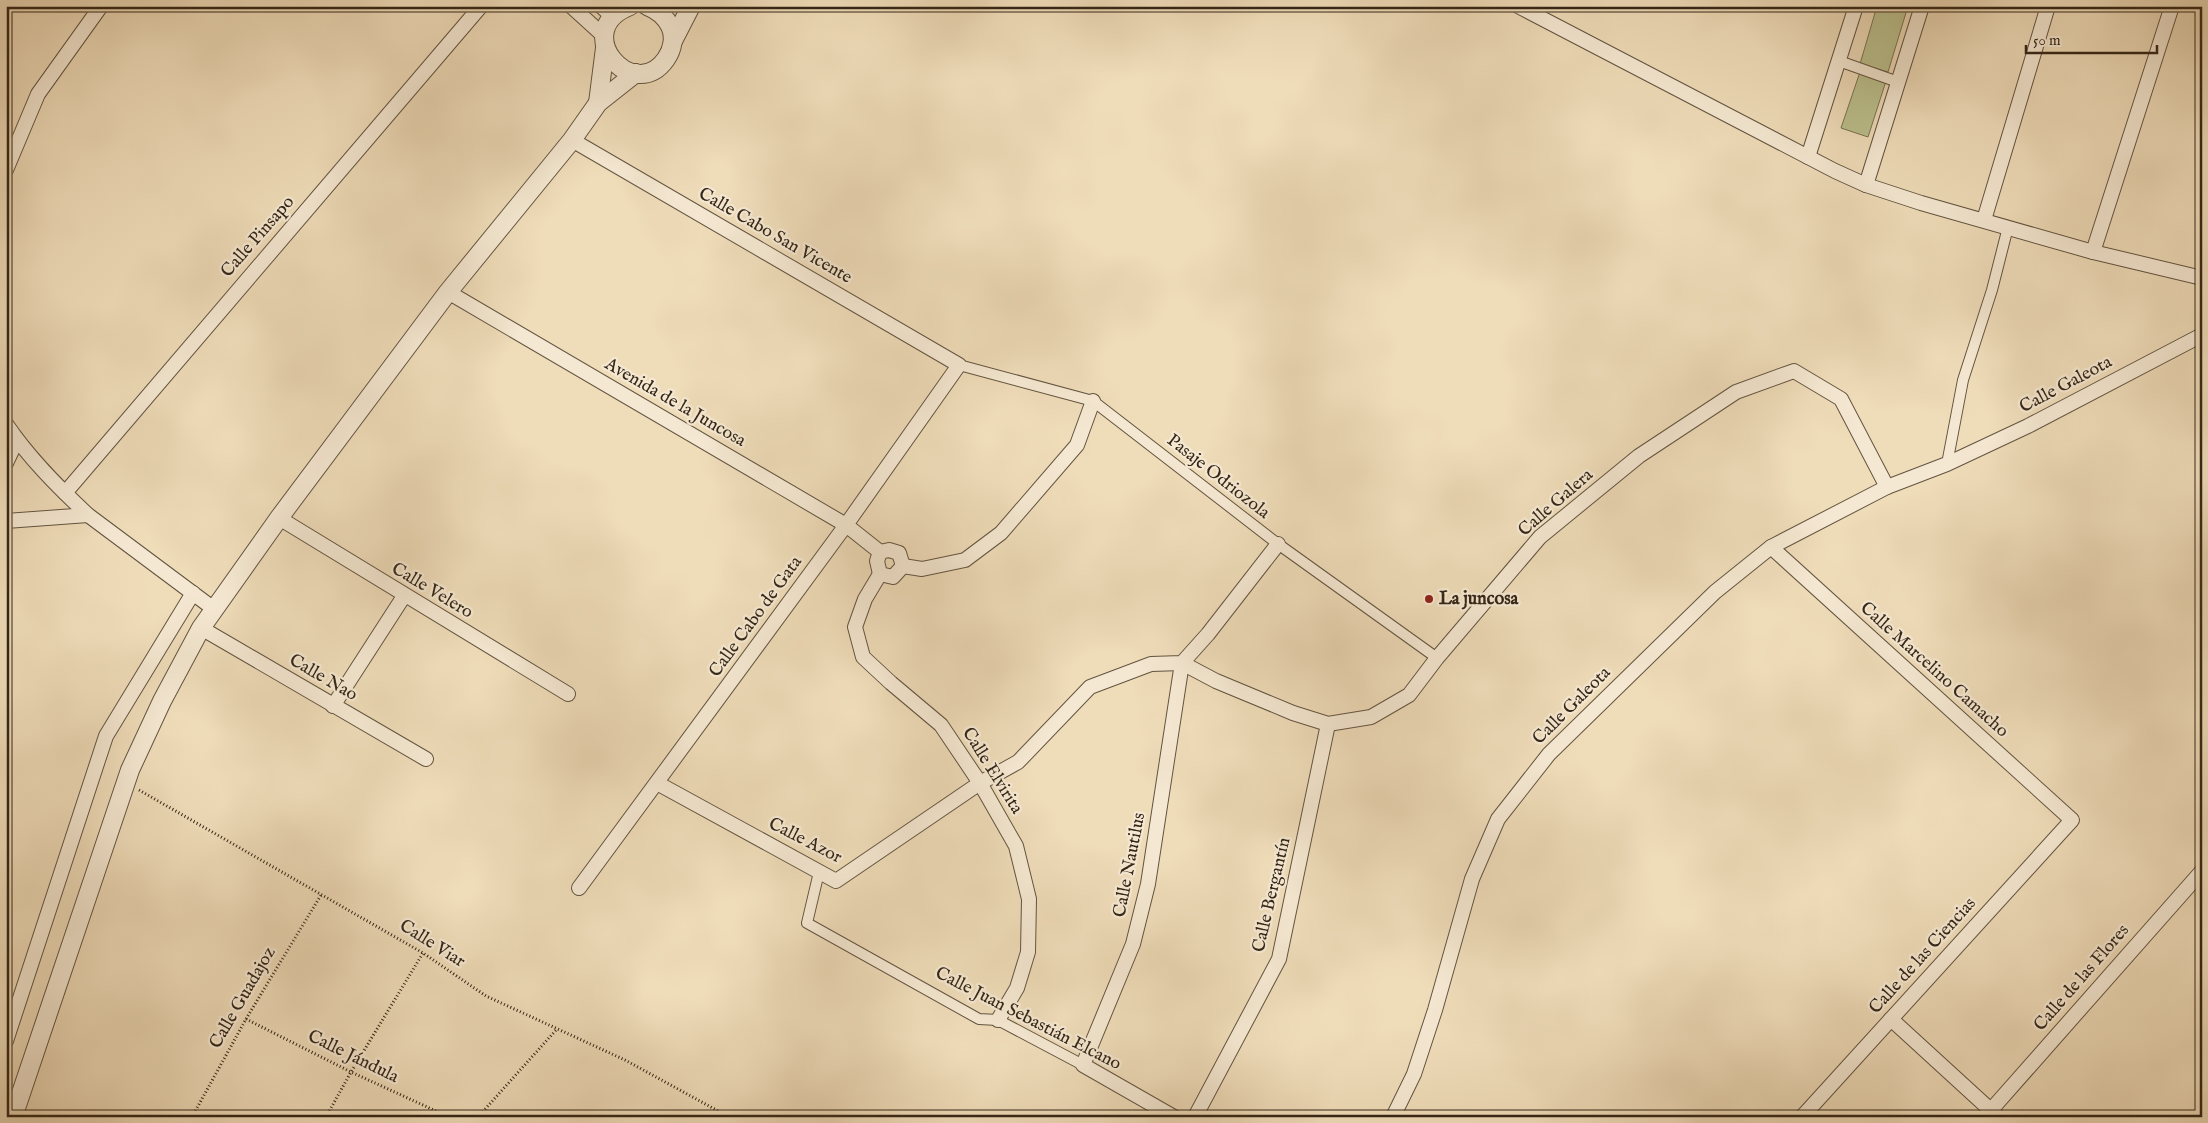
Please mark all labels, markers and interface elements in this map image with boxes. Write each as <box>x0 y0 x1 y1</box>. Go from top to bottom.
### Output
scale bar <box>2026 22 2157 54</box>
text: 50 m <box>2033 31 2061 50</box>
street label: Calle Cabo San Vicente <box>694 183 856 289</box>
street label: Calle Pinsapo <box>216 191 300 283</box>
street label: Calle Galeota <box>2016 351 2116 419</box>
street label: Avenida de la Juncosa <box>599 353 750 453</box>
street label: Pasaje Odriozola <box>1162 430 1274 525</box>
street label: Calle Galera <box>1514 464 1598 542</box>
street label: Calle Cabo de Gata <box>704 552 808 682</box>
street label: Calle Velero <box>387 558 477 624</box>
place label: La juncosa <box>1439 588 1519 611</box>
marker: La juncosa <box>1423 593 1435 605</box>
street label: Calle Marcelino Camacho <box>1855 597 2013 743</box>
street label: Calle Nao <box>285 649 362 707</box>
street label: Calle Galeota <box>1528 662 1616 750</box>
street label: Calle Elvirita <box>956 723 1028 819</box>
street label: Calle Nautilus <box>1109 811 1151 919</box>
street label: Calle Azor <box>764 813 846 869</box>
street label: Calle Bergantín <box>1248 835 1296 955</box>
street label: Calle de las Ciencias <box>1864 893 1982 1019</box>
street label: Calle Viar <box>395 915 470 973</box>
street label: Calle de las Flores <box>2029 920 2135 1036</box>
street label: Calle Guadajoz <box>205 943 281 1053</box>
street label: Calle Juan Sebastián Elcano <box>931 962 1125 1076</box>
street label: Calle Jándula <box>304 1025 402 1089</box>

